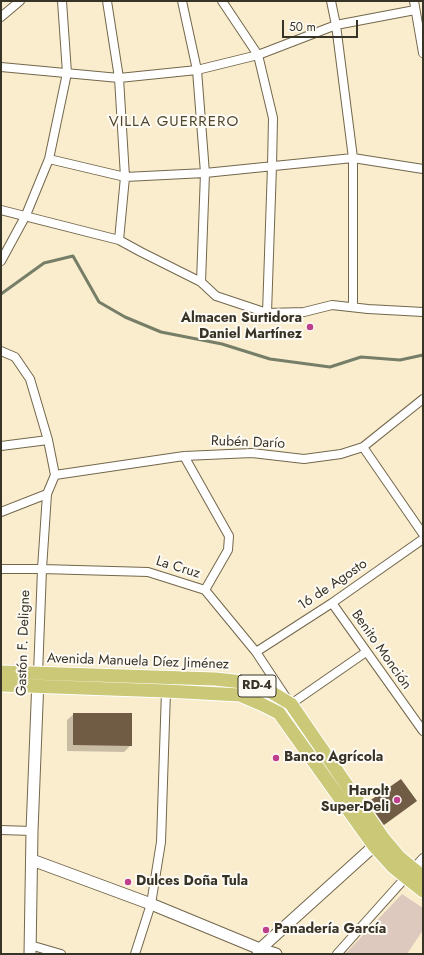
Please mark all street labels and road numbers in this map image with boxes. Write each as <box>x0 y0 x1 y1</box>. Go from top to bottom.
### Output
street label: Rubén Darío <box>211 433 285 453</box>
street label: La Cruz <box>154 553 202 583</box>
street label: 16 de Agosto <box>295 556 371 614</box>
street label: Gastón F. Deligne <box>14 590 34 696</box>
street label: Benito Monción <box>347 607 415 693</box>
street label: Avenida Manuela Díez Jiménez <box>47 650 229 674</box>
road number: RD-4 <box>238 675 276 697</box>

